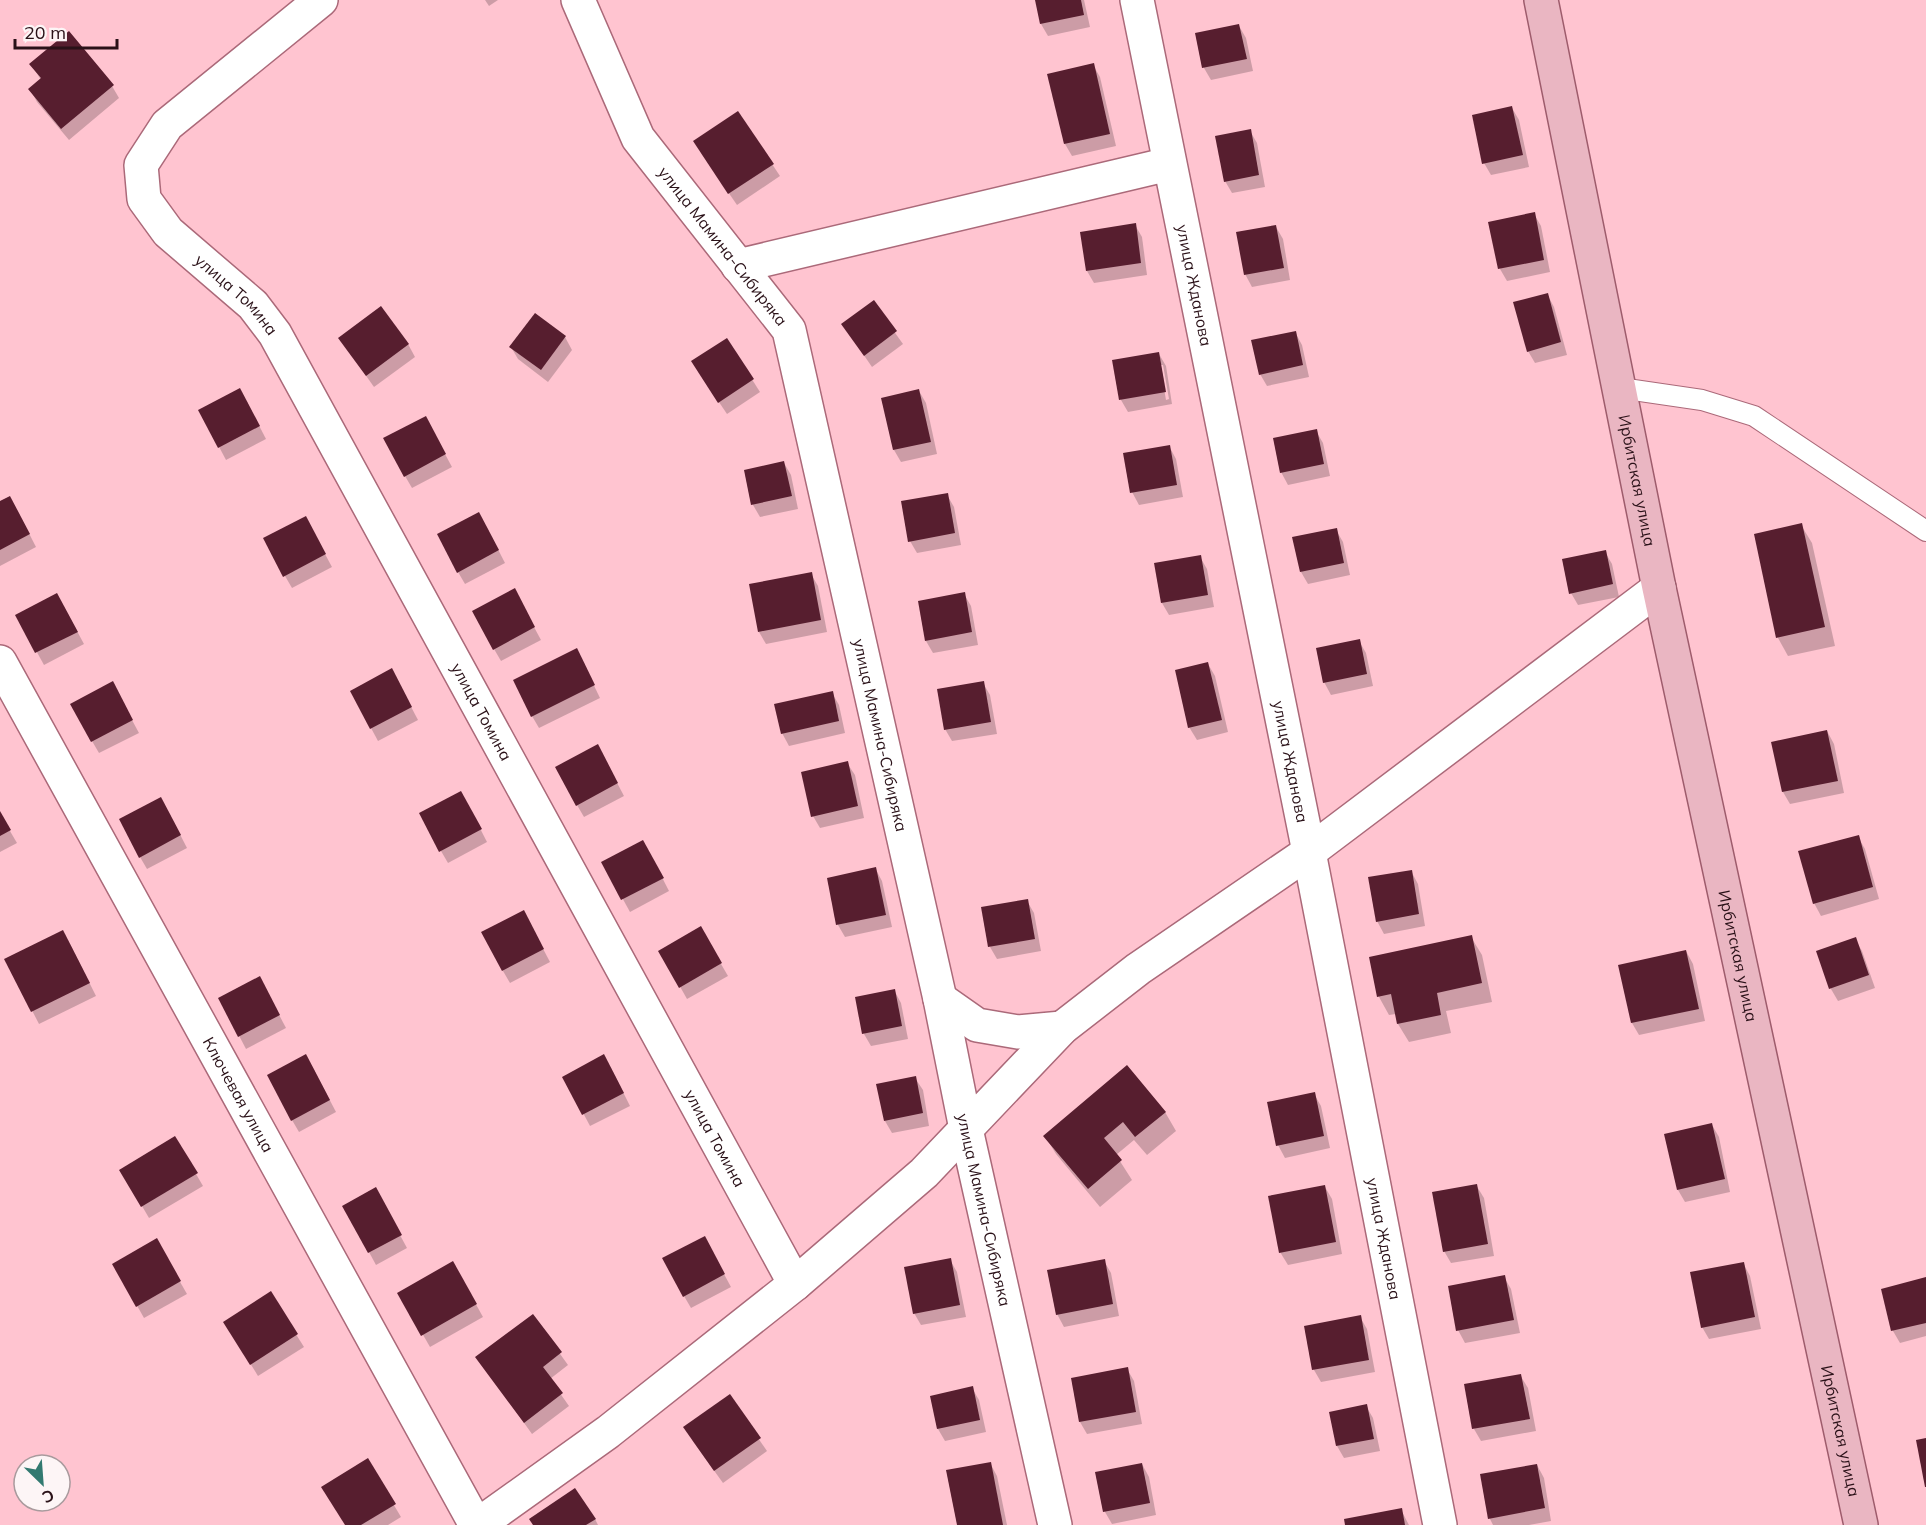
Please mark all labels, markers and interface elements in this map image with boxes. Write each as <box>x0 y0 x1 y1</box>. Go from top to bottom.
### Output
scale bar <box>15 12 117 50</box>
text: 20 m <box>24 21 66 44</box>
street label: улица Мамина-Сибиряка <box>654 162 792 330</box>
street label: улица Жданова <box>1173 223 1217 348</box>
street label: улица Томина <box>191 250 282 339</box>
street label: Ирбитская улица <box>1614 413 1660 548</box>
street label: улица Мамина-Сибиряка <box>849 637 912 833</box>
street label: улица Томина <box>447 659 516 764</box>
street label: улица Жданова <box>1269 699 1313 824</box>
street label: Ирбитская улица <box>1714 888 1762 1023</box>
street label: Ключевая улица <box>199 1033 278 1156</box>
street label: улица Томина <box>680 1086 750 1190</box>
street label: улица Мамина-Сибиряка <box>953 1112 1016 1308</box>
street label: улица Жданова <box>1363 1176 1406 1301</box>
street label: Ирбитская улица <box>1817 1363 1865 1498</box>
north arrow <box>12 1453 72 1513</box>
text: С <box>39 1485 58 1508</box>

